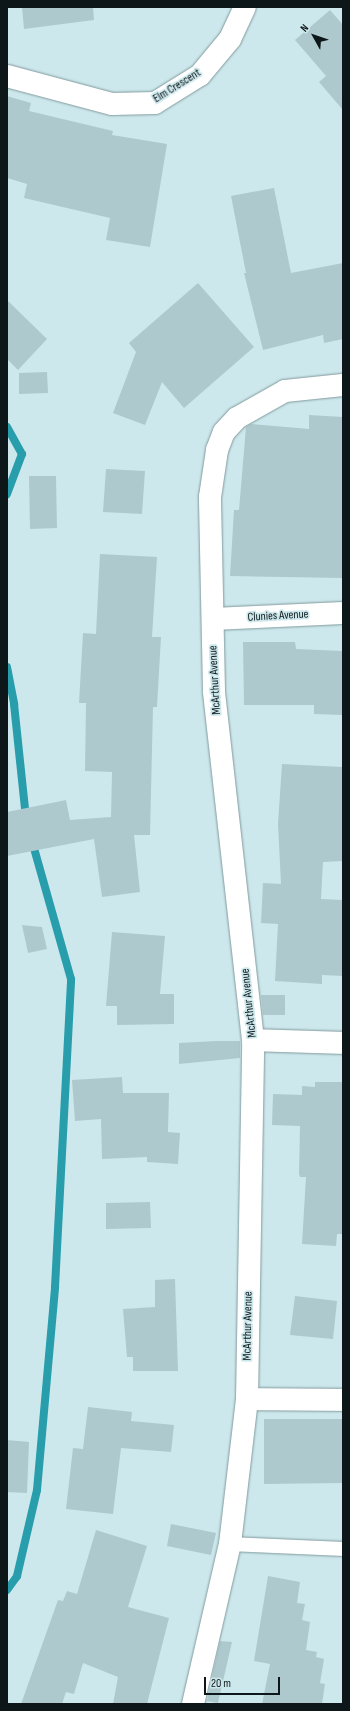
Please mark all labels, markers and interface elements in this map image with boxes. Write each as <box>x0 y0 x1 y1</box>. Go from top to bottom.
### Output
north arrow <box>294 16 334 56</box>
text: N <box>298 22 311 34</box>
street label: Elm Crescent <box>151 66 203 106</box>
street label: Clunies Avenue <box>247 607 309 625</box>
street label: McArthur Avenue <box>206 645 224 715</box>
street label: McArthur Avenue <box>238 968 260 1038</box>
street label: McArthur Avenue <box>240 1291 256 1361</box>
scale bar <box>206 1669 282 1695</box>
text: 20 m <box>211 1676 231 1691</box>

